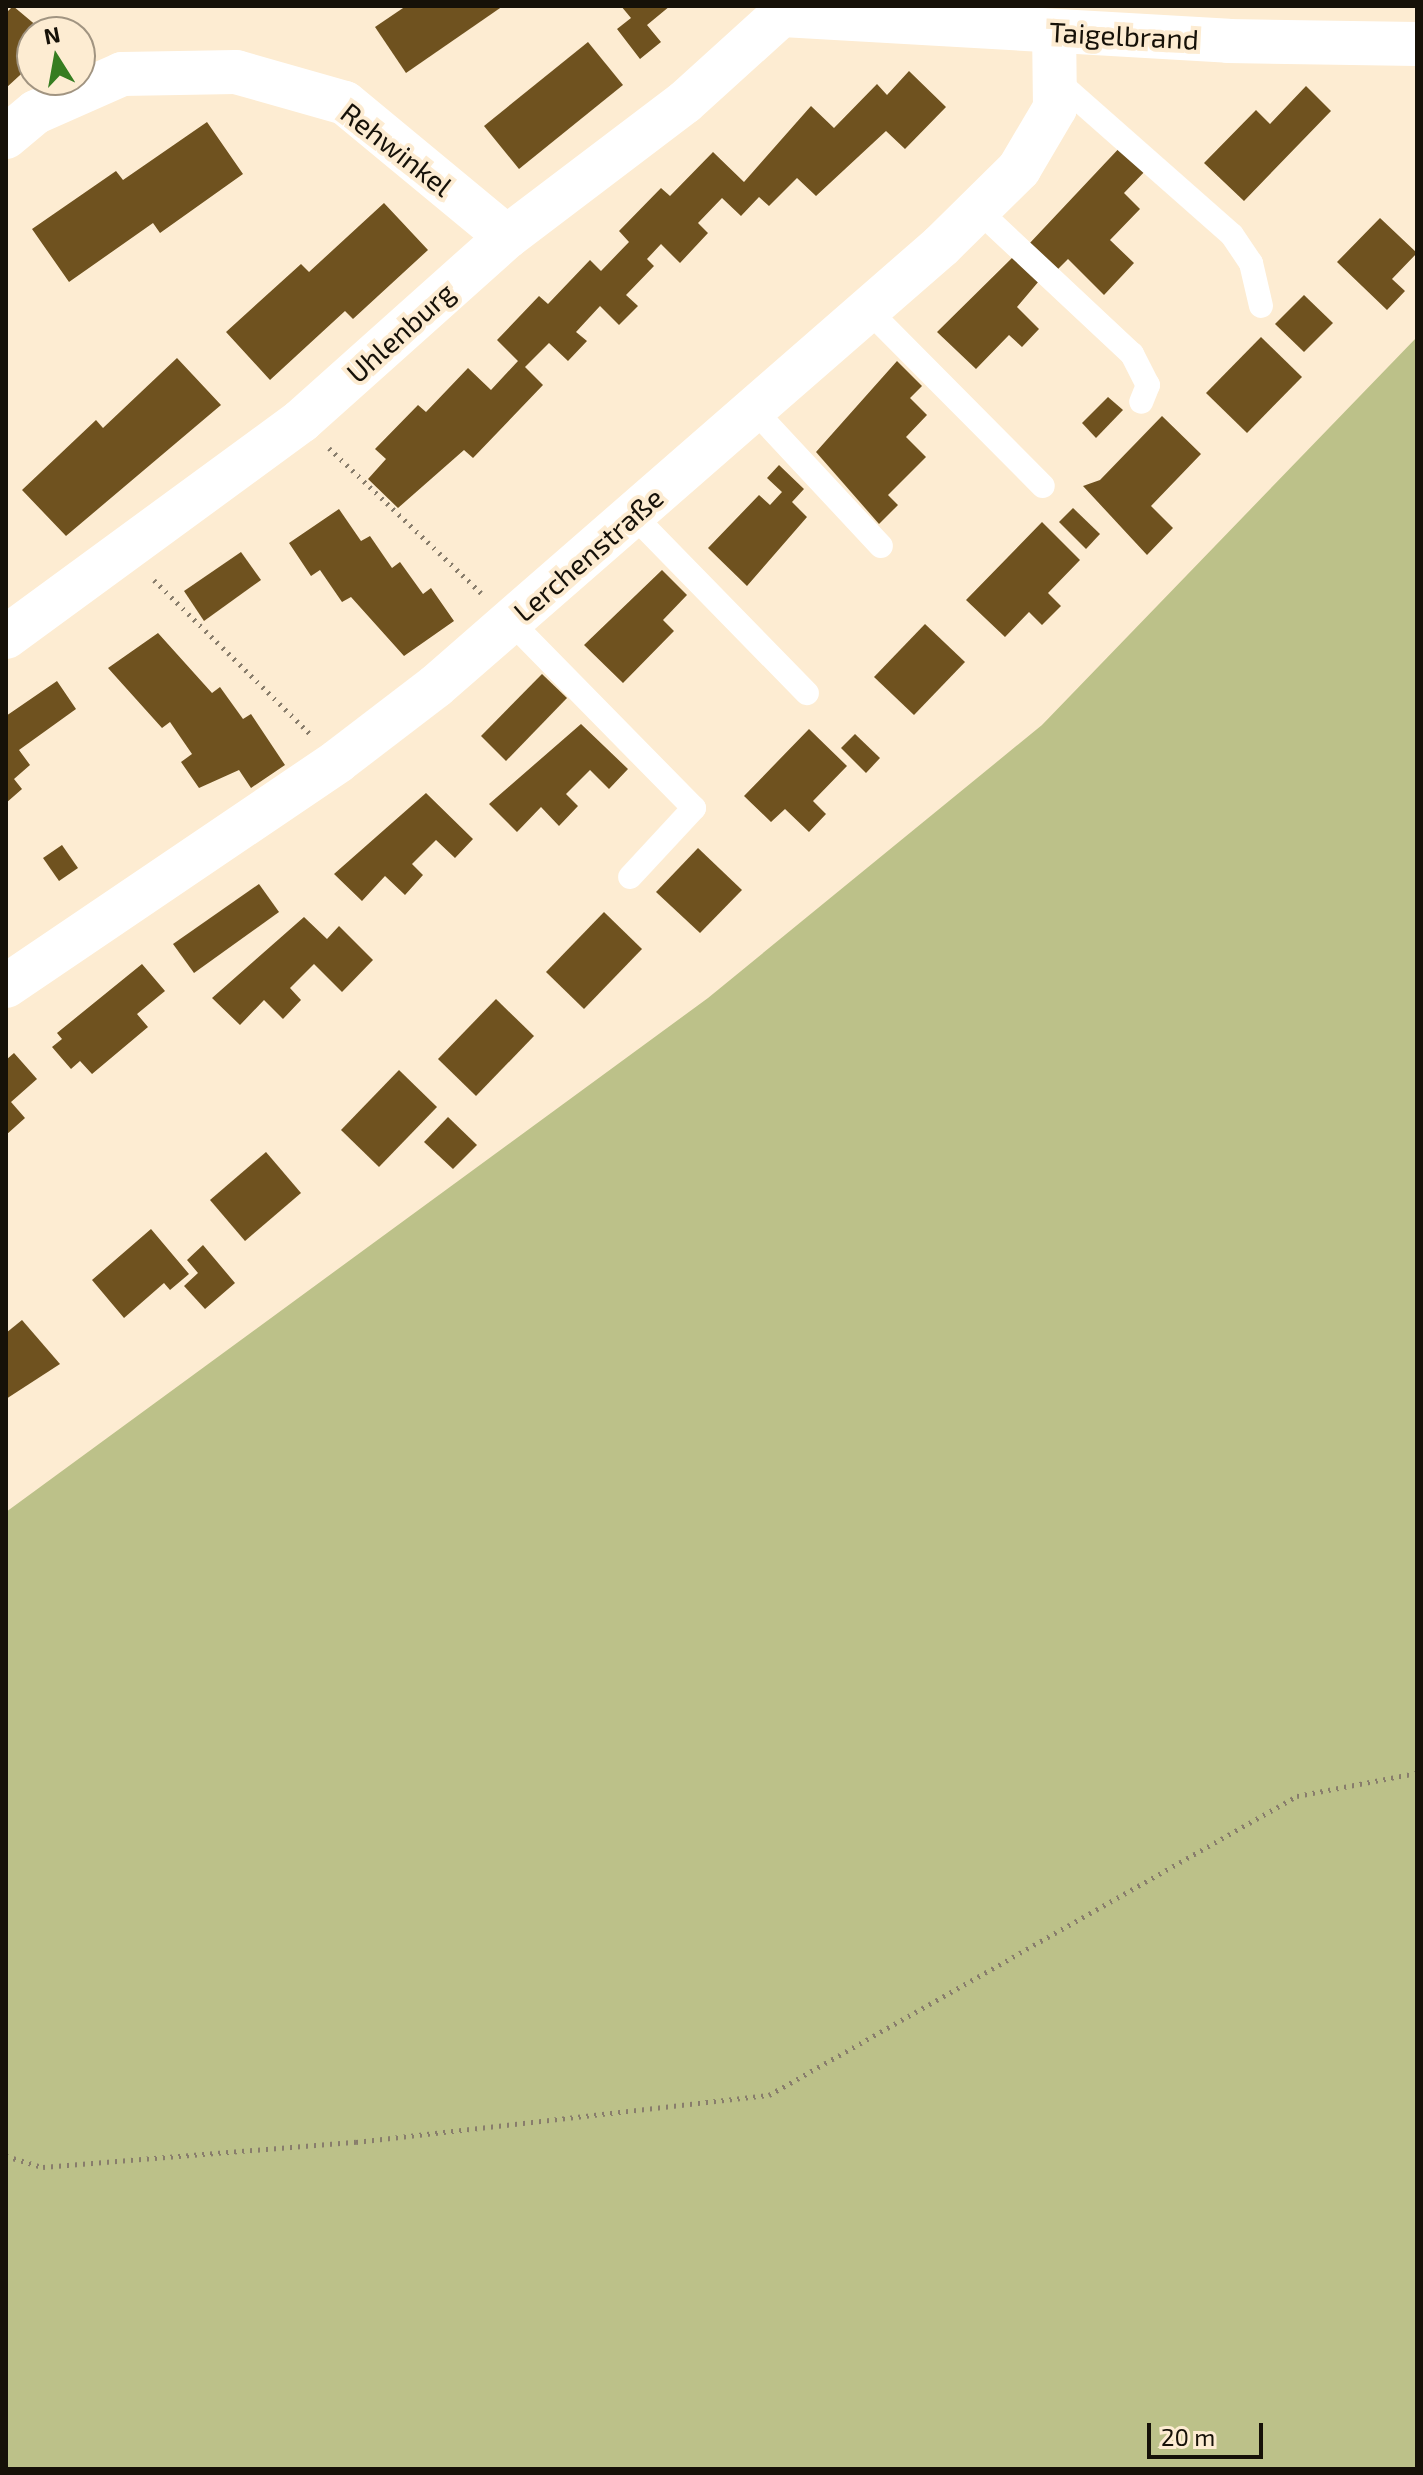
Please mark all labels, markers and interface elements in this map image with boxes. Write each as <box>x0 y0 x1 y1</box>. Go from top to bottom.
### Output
street label: Taigelbrand <box>1048 14 1200 56</box>
north arrow <box>16 16 96 96</box>
text: N <box>42 20 62 49</box>
street label: Rehwinkel <box>335 95 459 203</box>
street label: Uhlenburg <box>339 275 461 389</box>
street label: Lerchenstraße <box>506 480 670 628</box>
scale bar <box>1151 2407 1267 2457</box>
text: 20 m <box>1161 2422 1215 2451</box>

